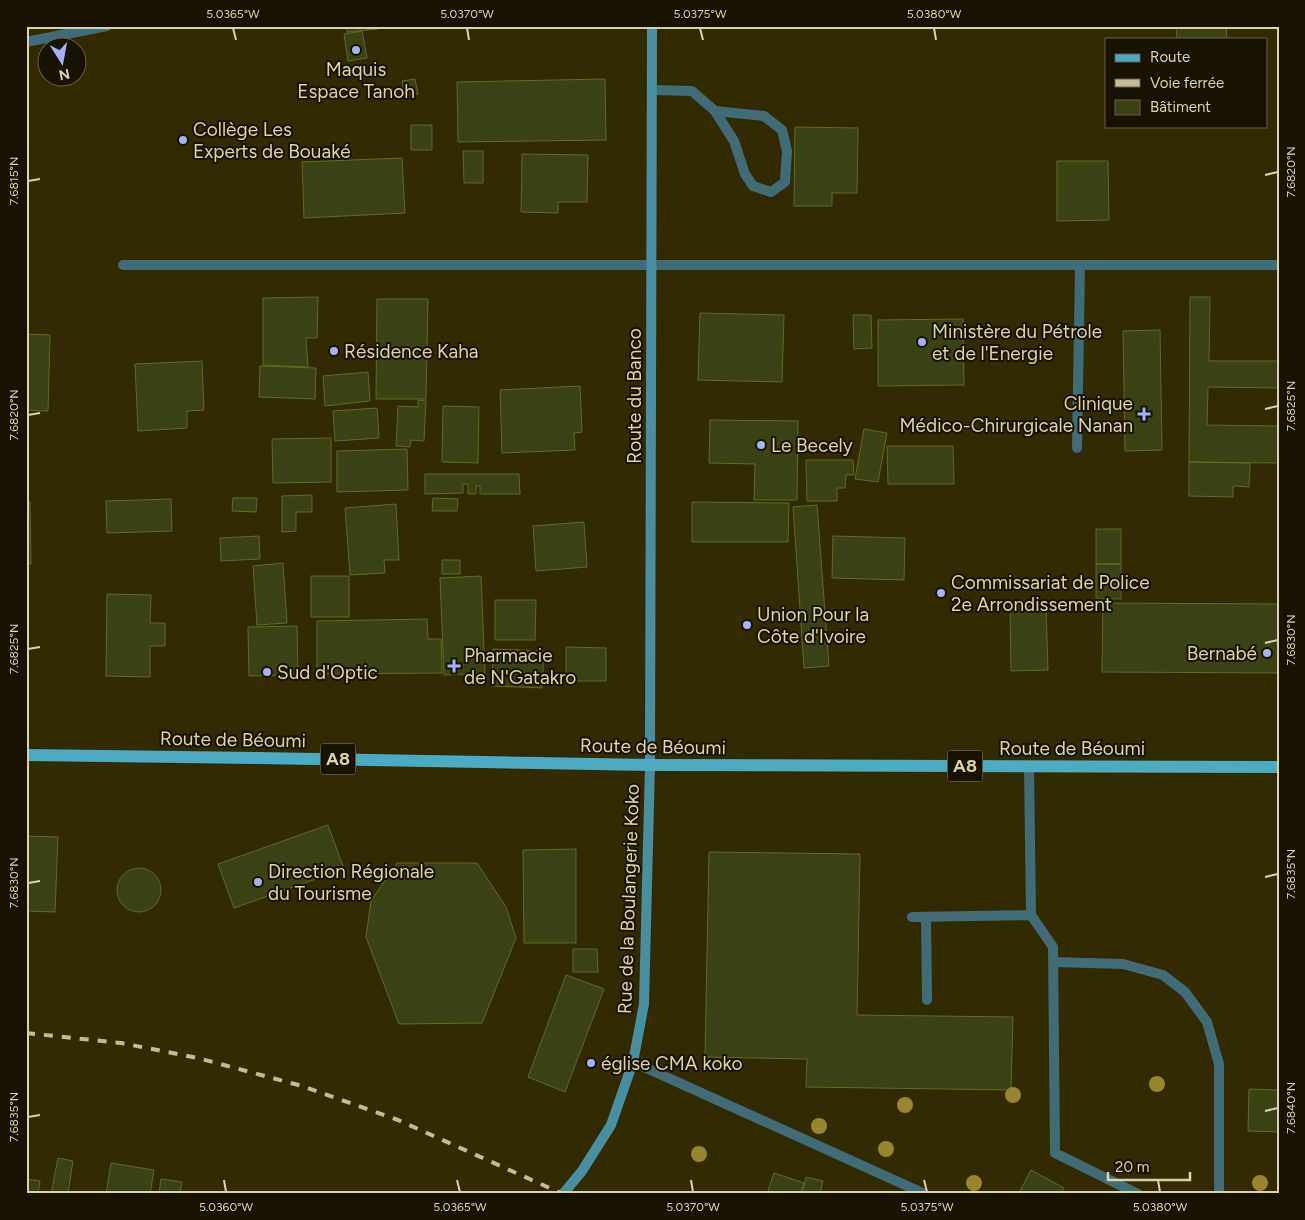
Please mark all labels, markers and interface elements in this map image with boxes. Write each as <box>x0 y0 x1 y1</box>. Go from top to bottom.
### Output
text: 5.0365°W <box>206 7 260 21</box>
text: 5.0370°W <box>440 7 494 21</box>
text: 5.0375°W <box>674 7 727 21</box>
text: 5.0380°W <box>907 7 962 21</box>
north arrow <box>38 38 88 88</box>
legend <box>1105 38 1268 128</box>
marker: Maquis Espace Tanoh <box>350 44 362 56</box>
text: Route <box>1150 48 1190 66</box>
place label: Maquis Espace Tanoh <box>297 58 415 103</box>
text: N <box>57 65 71 84</box>
text: Voie ferrée <box>1150 74 1224 92</box>
text: Bâtiment <box>1150 98 1211 116</box>
place label: Collège Les Experts de Bouaké <box>193 118 351 163</box>
marker: Collège Les Experts de Bouaké <box>177 134 189 146</box>
text: 7.6820°N <box>1284 146 1298 198</box>
text: 7.6815°N <box>7 157 21 205</box>
place label: Ministère du Pétrole et de l'Energie <box>932 320 1102 365</box>
street label: Route du Banco <box>623 328 646 464</box>
marker: Ministère du Pétrole et de l'Energie <box>916 336 928 348</box>
place label: Résidence Kaha <box>344 340 478 363</box>
marker: Résidence Kaha <box>328 345 340 357</box>
text: 7.6825°N <box>1284 381 1298 431</box>
text: 7.6820°N <box>7 389 21 441</box>
place label: Clinique Médico-Chirurgicale Nanan <box>900 392 1133 437</box>
marker: Clinique Médico-Chirurgicale Nanan <box>1137 407 1151 421</box>
place label: Le Becely <box>771 434 853 457</box>
marker: Le Becely <box>755 439 767 451</box>
place label: Commissariat de Police 2e Arrondissement <box>951 571 1150 616</box>
marker: Commissariat de Police 2e Arrondissement <box>935 587 947 599</box>
place label: Union Pour la Côte d'Ivoire <box>757 603 869 648</box>
text: 7.6830°N <box>1284 614 1298 666</box>
marker: Union Pour la Côte d'Ivoire <box>741 619 753 631</box>
text: 7.6825°N <box>7 624 21 674</box>
place label: Bernabé <box>1187 642 1257 665</box>
place label: Pharmacie de N'Gatakro <box>464 644 576 689</box>
marker: Bernabé <box>1261 647 1273 659</box>
marker: Pharmacie de N'Gatakro <box>448 660 460 672</box>
place label: Sud d'Optic <box>277 661 378 684</box>
marker: Sud d'Optic <box>261 666 273 678</box>
street label: Route de Béoumi <box>160 727 306 752</box>
street label: Route de Béoumi <box>580 734 726 759</box>
street label: Route de Béoumi <box>999 737 1145 760</box>
road number: A8 <box>320 744 356 774</box>
road number: A8 <box>948 750 982 781</box>
street label: Rue de la Boulangerie Koko <box>613 784 644 1014</box>
text: 7.6835°N <box>1284 849 1298 899</box>
text: 7.6830°N <box>7 857 21 909</box>
place label: Direction Régionale du Tourisme <box>268 860 434 905</box>
marker: Direction Régionale du Tourisme <box>252 876 264 888</box>
place label: église CMA koko <box>601 1052 742 1075</box>
marker: église CMA koko <box>585 1057 597 1069</box>
text: 7.6840°N <box>1284 1082 1298 1134</box>
text: 7.6835°N <box>7 1092 21 1142</box>
scale bar <box>1108 1150 1190 1182</box>
text: 20 m <box>1115 1158 1149 1176</box>
text: 5.0360°W <box>199 1200 253 1214</box>
text: 5.0365°W <box>433 1200 487 1214</box>
text: 5.0370°W <box>666 1200 720 1214</box>
text: 5.0375°W <box>901 1200 954 1214</box>
text: 5.0380°W <box>1133 1200 1188 1214</box>

